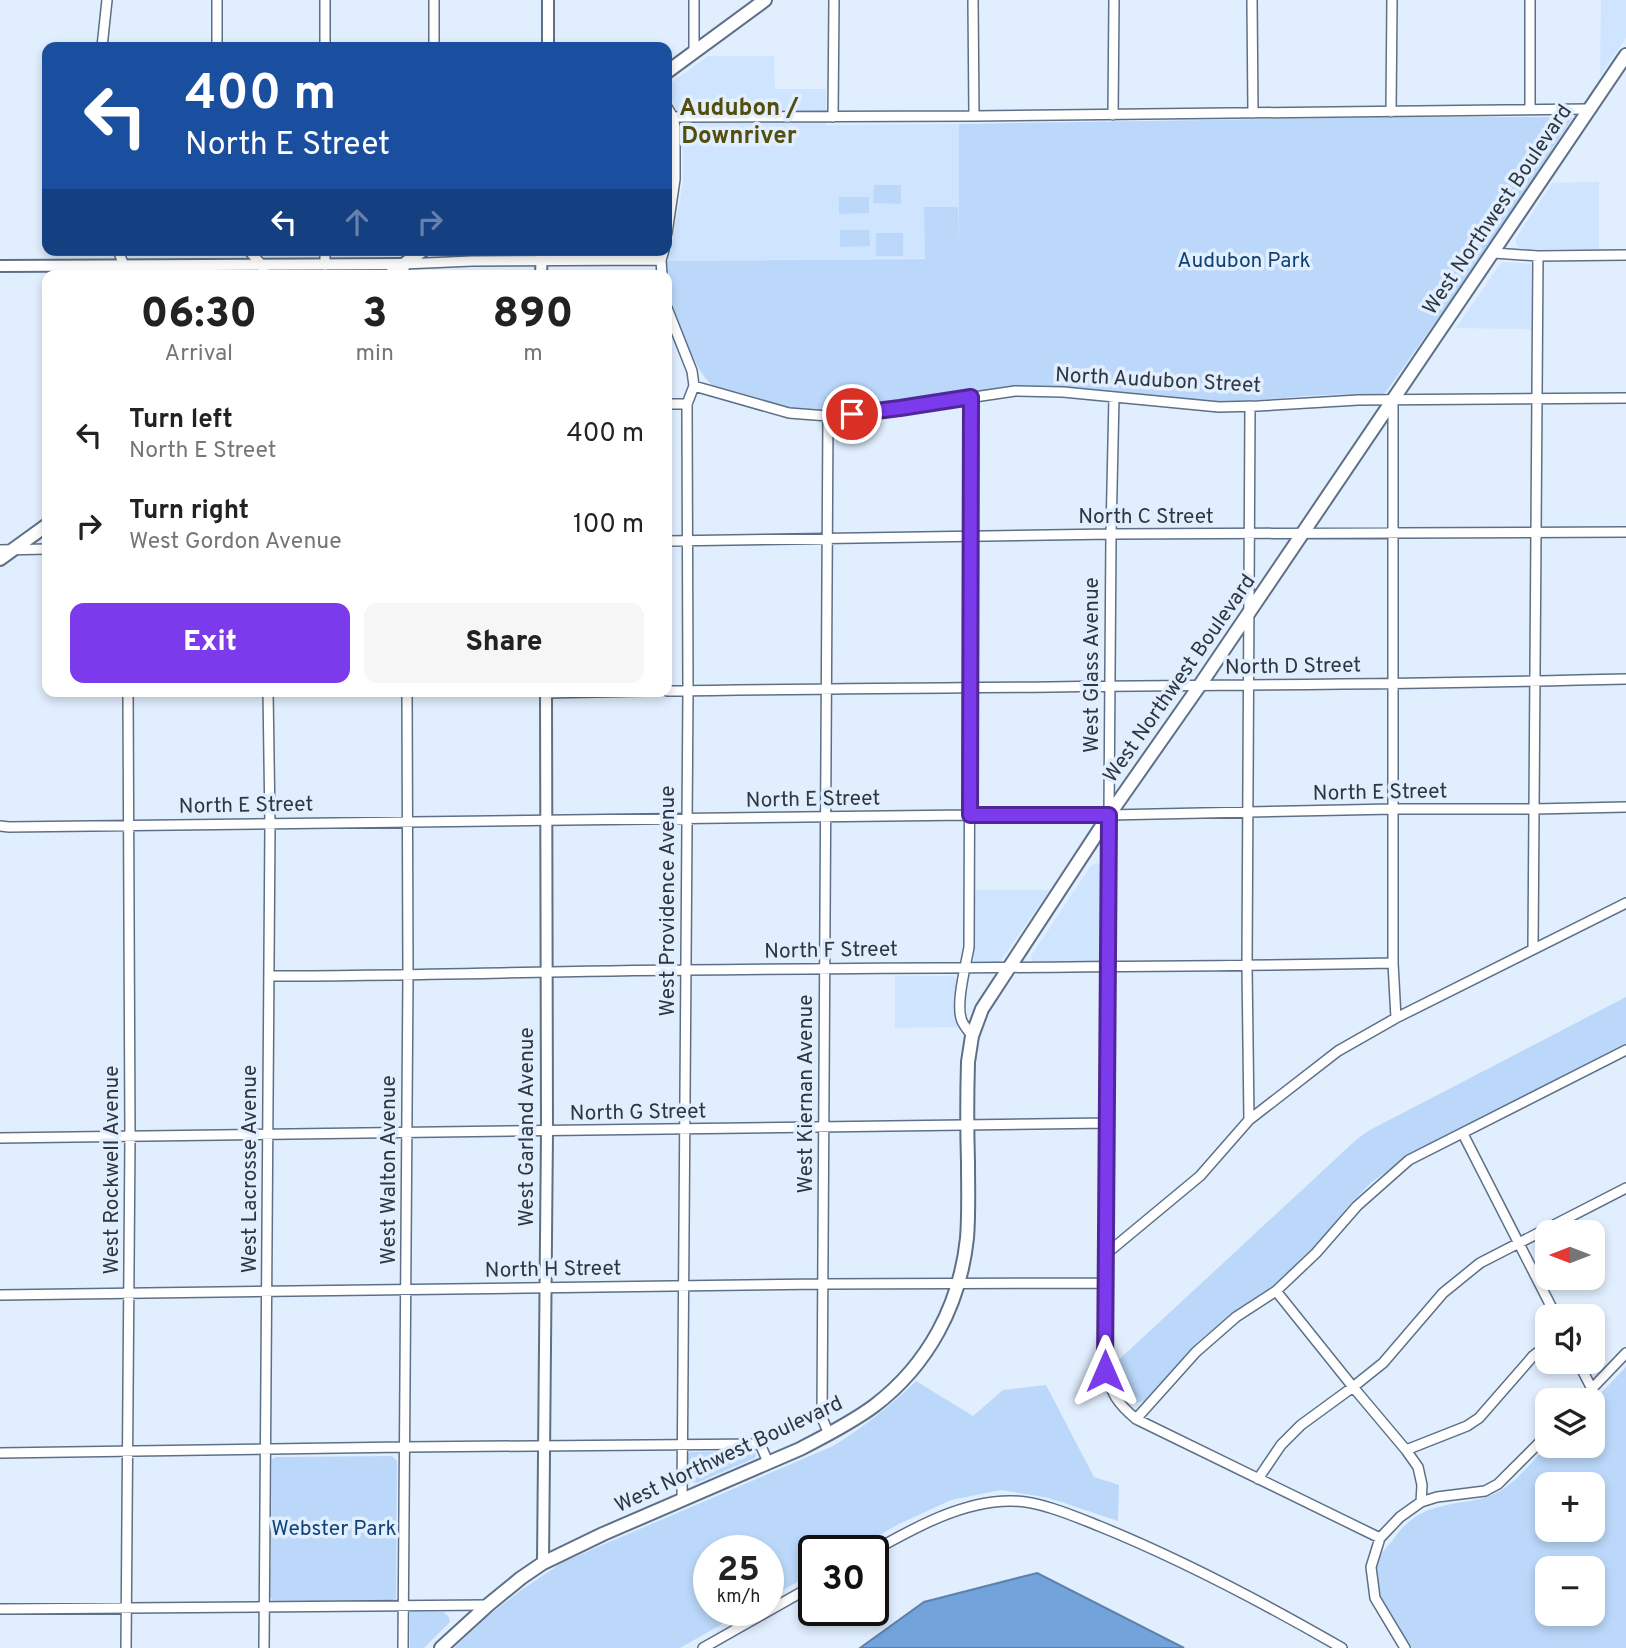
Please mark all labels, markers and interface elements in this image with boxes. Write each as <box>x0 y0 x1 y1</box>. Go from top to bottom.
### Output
text: 400 m <box>185 65 336 127</box>
icon: left <box>70 70 161 161</box>
district label: Audubon / Downriver <box>679 94 799 152</box>
street label: West Northwest Boulevard <box>1417 100 1579 320</box>
text: North E Street <box>185 126 390 166</box>
icon: left <box>265 203 303 241</box>
icon: ahead <box>338 203 376 241</box>
icon: right <box>411 203 449 241</box>
park label: Audubon Park <box>1177 248 1311 275</box>
text: 06:30 <box>140 289 257 342</box>
text: 3 <box>362 289 387 342</box>
text: 890 <box>492 289 573 342</box>
text: Arrival <box>165 340 233 369</box>
text: min <box>356 340 394 369</box>
text: m <box>523 340 543 369</box>
street label: North Audubon Street <box>1054 362 1262 400</box>
pin <box>822 384 882 444</box>
icon: arrive <box>833 395 871 433</box>
text: Turn left <box>129 404 233 437</box>
icon: left <box>70 416 108 454</box>
text: 400 m <box>567 418 644 451</box>
text: North E Street <box>129 437 276 466</box>
text: Turn right <box>129 495 249 528</box>
street label: North C Street <box>1078 504 1214 531</box>
icon: right <box>70 507 108 545</box>
text: 100 m <box>573 509 644 542</box>
text: West Gordon Avenue <box>129 528 342 557</box>
street label: West Northwest Boulevard <box>1098 570 1262 788</box>
street label: West Glass Avenue <box>1079 577 1106 753</box>
button: Exit <box>70 603 350 683</box>
button: Share <box>364 603 644 683</box>
street label: North D Street <box>1225 652 1361 682</box>
street label: North E Street <box>1312 778 1448 808</box>
street label: West Providence Avenue <box>655 785 682 1017</box>
street label: North E Street <box>745 785 881 815</box>
street label: North E Street <box>178 791 314 821</box>
street label: North F Street <box>764 936 898 966</box>
street label: West Kiernan Avenue <box>793 995 820 1193</box>
street label: West Garland Avenue <box>514 1027 541 1227</box>
street label: West Rockwell Avenue <box>99 1065 126 1275</box>
street label: West Lacrosse Avenue <box>237 1065 264 1273</box>
street label: West Walton Avenue <box>376 1075 403 1265</box>
street label: North G Street <box>570 1098 706 1128</box>
north arrow <box>1535 1220 1605 1290</box>
map controls <box>1535 1220 1605 1626</box>
street label: North H Street <box>484 1255 622 1285</box>
button: sound <box>1535 1304 1605 1374</box>
position arrow <box>1068 1334 1142 1408</box>
button: layers <box>1535 1388 1605 1458</box>
street label: West Northwest Boulevard <box>611 1390 847 1520</box>
button: + <box>1535 1472 1605 1542</box>
park label: Webster Park <box>271 1516 397 1543</box>
speed limit sign: 30 <box>798 1535 889 1626</box>
text: 25 <box>717 1549 760 1593</box>
button: − <box>1535 1556 1605 1626</box>
text: km/h <box>717 1586 760 1609</box>

